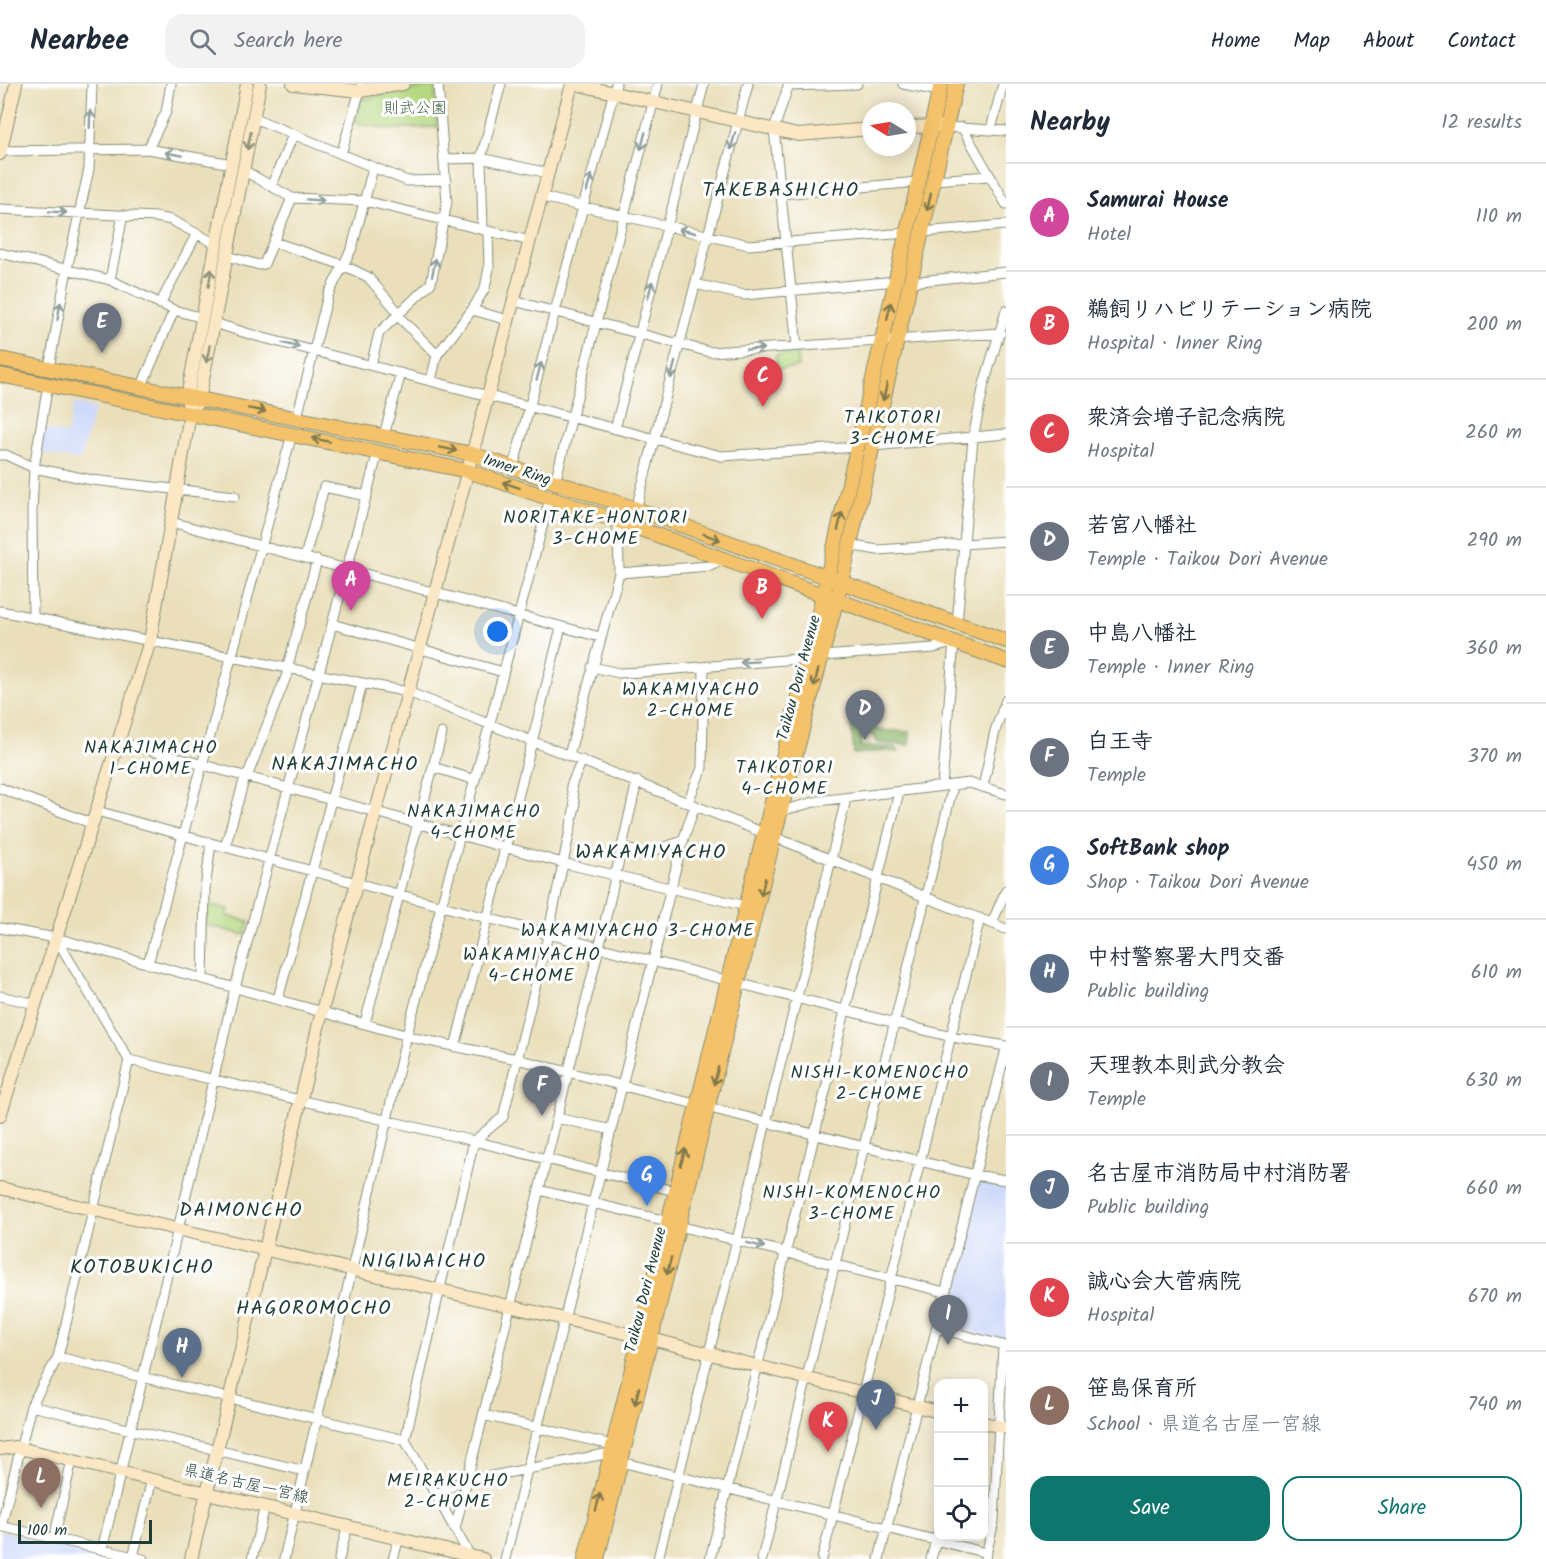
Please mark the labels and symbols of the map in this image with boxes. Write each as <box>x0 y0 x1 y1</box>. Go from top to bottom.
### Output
park label: 則武公園 <box>383 96 447 121</box>
north arrow <box>862 102 916 156</box>
one-way arrow <box>85 109 96 129</box>
one-way arrow <box>243 131 254 151</box>
one-way arrow <box>637 131 649 150</box>
one-way arrow <box>727 131 739 150</box>
one-way arrow <box>165 148 185 159</box>
one-way arrow <box>584 174 596 193</box>
district label: TAKEBASHICHO <box>702 175 860 207</box>
one-way arrow <box>923 192 934 212</box>
one-way arrow <box>305 195 325 206</box>
one-way arrow <box>48 207 68 218</box>
one-way arrow <box>677 224 696 236</box>
one-way arrow <box>429 258 440 278</box>
one-way arrow <box>205 268 216 288</box>
one-way arrow <box>644 281 656 300</box>
one-way arrow <box>54 301 65 321</box>
one-way arrow <box>883 302 895 321</box>
pin: E <box>82 304 122 353</box>
one-way arrow <box>281 340 300 351</box>
one-way arrow <box>202 343 213 363</box>
one-way arrow <box>745 343 765 354</box>
pin: C <box>744 358 783 407</box>
one-way arrow <box>667 360 678 379</box>
one-way arrow <box>534 362 545 381</box>
one-way arrow <box>879 382 890 402</box>
district label: TAIKOTORI 3-CHOME <box>844 404 942 454</box>
one-way arrow <box>246 405 266 416</box>
one-way arrow <box>312 434 332 445</box>
one-way arrow <box>438 443 457 455</box>
street label: Inner Ring <box>480 447 554 493</box>
one-way arrow <box>502 479 521 490</box>
district label: NORITAKE-HONTORI 3-CHOME <box>503 504 689 554</box>
one-way arrow <box>835 512 847 531</box>
one-way arrow <box>702 532 721 543</box>
pin: A <box>332 562 370 611</box>
pin: B <box>742 570 782 619</box>
street label: Taikou Dori Avenue <box>770 612 828 744</box>
your location <box>483 617 512 646</box>
one-way arrow <box>740 657 760 668</box>
one-way arrow <box>810 668 822 687</box>
district label: WAKAMIYACHO 2-CHOME <box>622 676 760 726</box>
pin: D <box>846 690 884 740</box>
district label: NAKAJIMACHO 1-CHOME <box>84 734 218 784</box>
district label: NAKAJIMACHO <box>271 749 419 781</box>
district label: TAIKOTORI 4-CHOME <box>736 754 834 804</box>
district label: NAKAJIMACHO 4-CHOME <box>407 798 541 848</box>
district label: WAKAMIYACHO <box>575 837 727 869</box>
one-way arrow <box>756 877 768 896</box>
district label: WAKAMIYACHO 3-CHOME <box>521 917 755 946</box>
district label: WAKAMIYACHO 4-CHOME <box>463 941 601 991</box>
district label: NISHI-KOMENOCHO 2-CHOME <box>790 1059 970 1109</box>
pin: F <box>522 1066 562 1116</box>
one-way arrow <box>710 1067 722 1086</box>
one-way arrow <box>678 1148 690 1167</box>
pin: G <box>628 1156 666 1206</box>
district label: NISHI-KOMENOCHO 3-CHOME <box>762 1179 942 1229</box>
district label: DAIMONCHO <box>179 1195 303 1227</box>
street label: Taikou Dori Avenue <box>618 1224 674 1356</box>
one-way arrow <box>746 1239 765 1251</box>
district label: NIGIWAICHO <box>362 1246 486 1278</box>
district label: KOTOBUKICHO <box>70 1252 214 1284</box>
one-way arrow <box>663 1256 675 1275</box>
district label: HAGOROMOCHO <box>236 1293 392 1325</box>
pin: I <box>928 1296 968 1345</box>
pin: H <box>162 1328 201 1378</box>
pin: J <box>856 1380 896 1430</box>
one-way arrow <box>631 1386 643 1405</box>
pin: K <box>808 1402 848 1452</box>
street label: 県道名古屋一宮線 <box>181 1457 311 1511</box>
pin: L <box>22 1458 60 1508</box>
district label: MEIRAKUCHO 2-CHOME <box>387 1467 509 1517</box>
one-way arrow <box>593 1493 605 1512</box>
scale bar <box>18 1517 152 1544</box>

